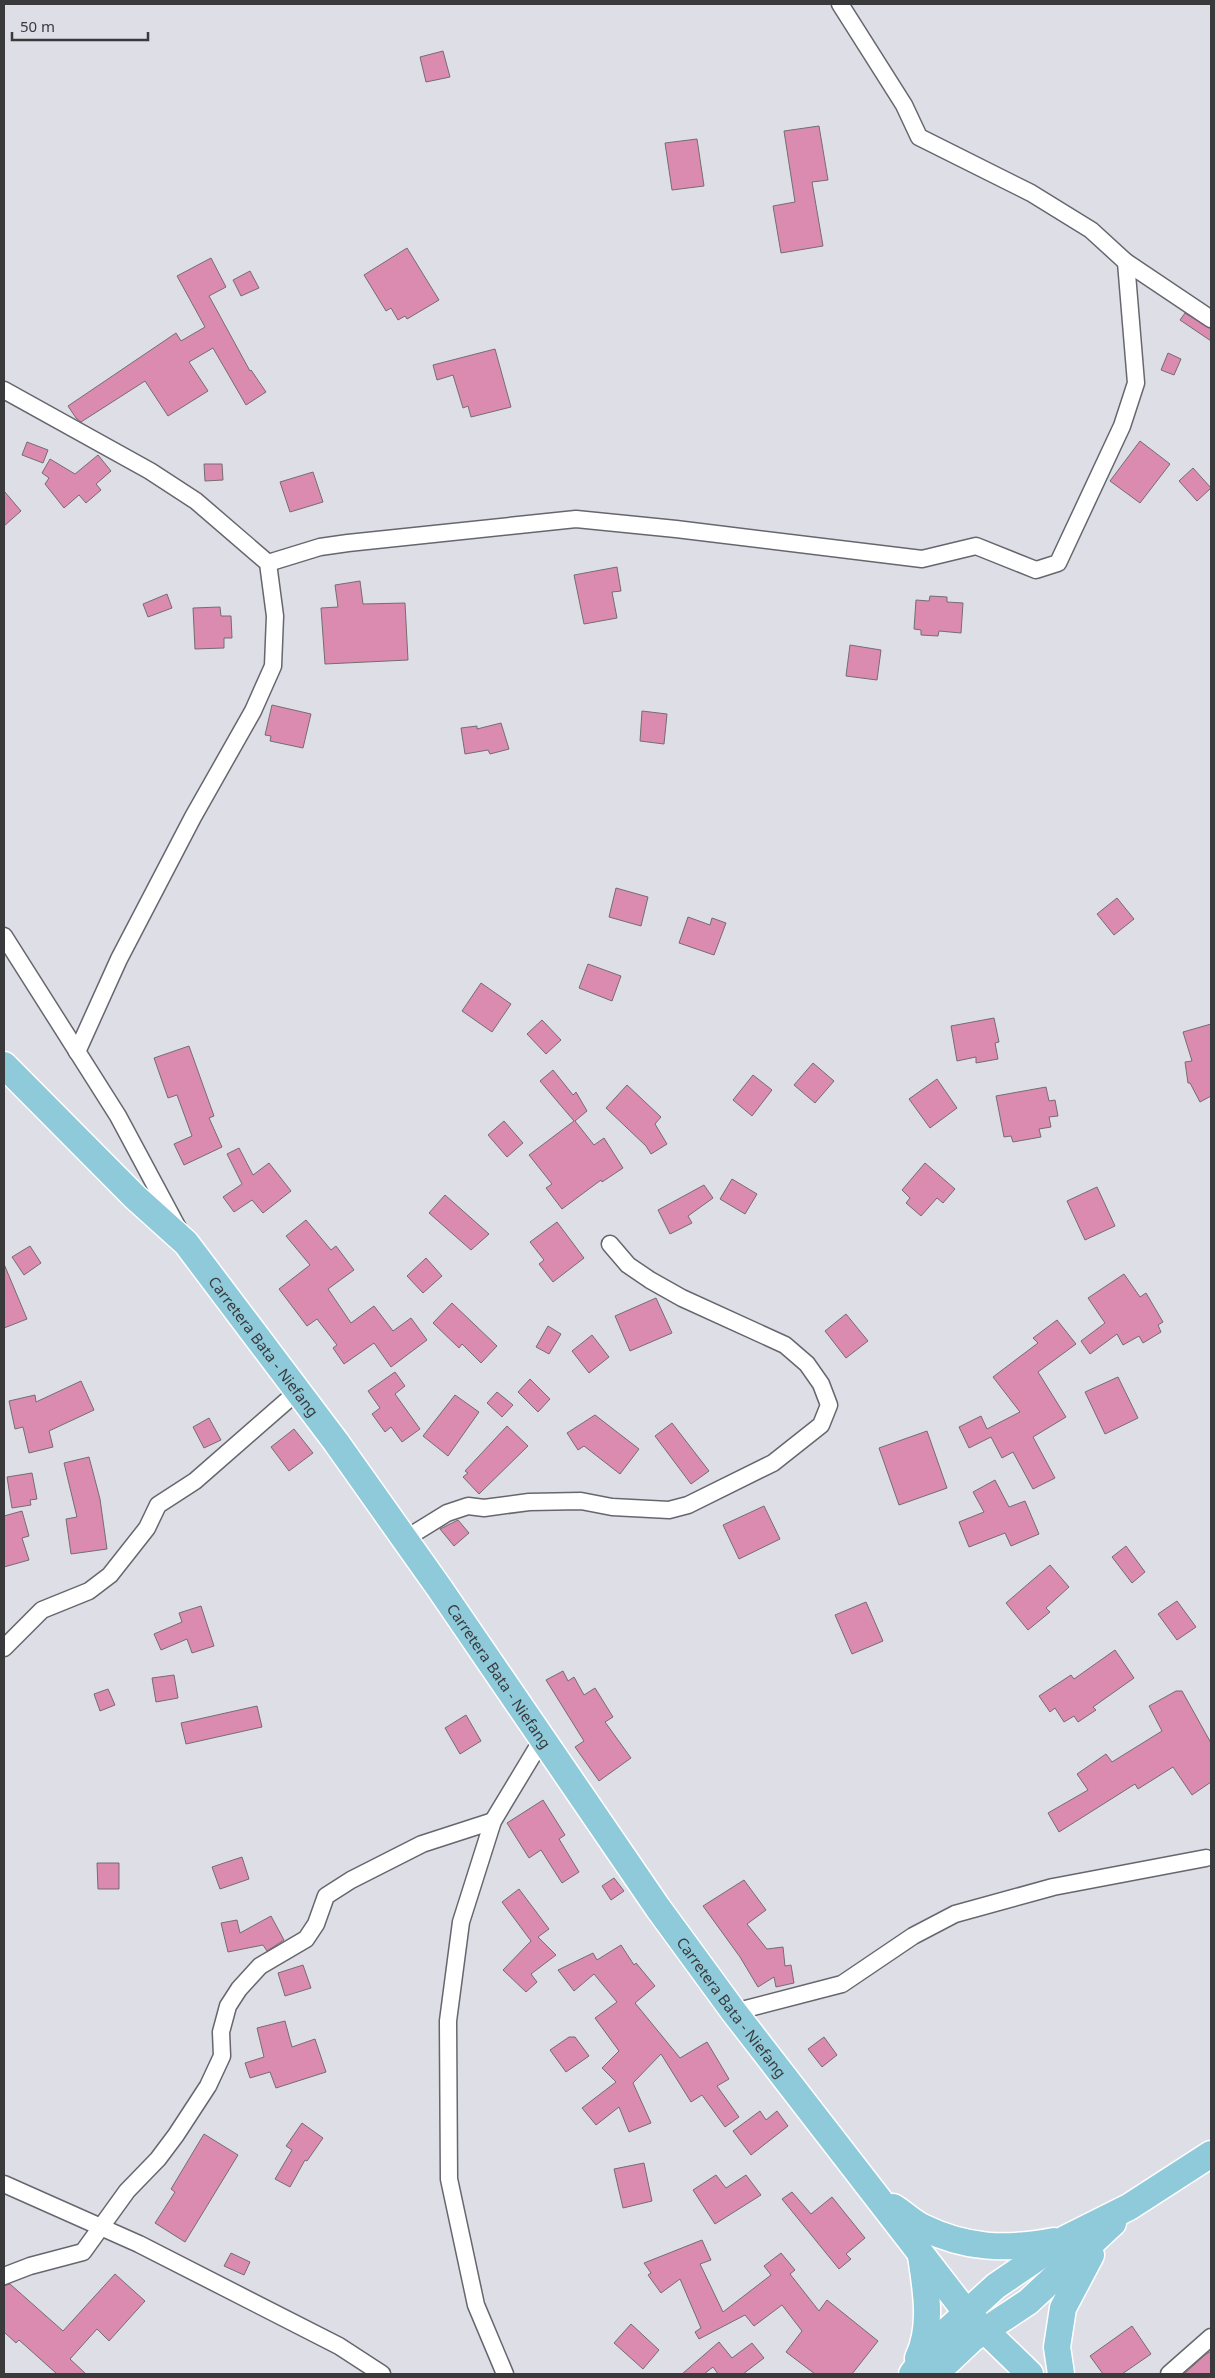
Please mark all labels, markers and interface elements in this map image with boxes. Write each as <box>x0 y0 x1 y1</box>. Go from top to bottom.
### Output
scale bar <box>12 10 149 42</box>
text: 50 m <box>20 16 55 36</box>
street label: Carretera Bata - Niefang <box>204 1272 323 1421</box>
street label: Carretera Bata - Niefang <box>443 1599 556 1752</box>
street label: Carretera Bata - Niefang <box>672 1933 791 2082</box>

